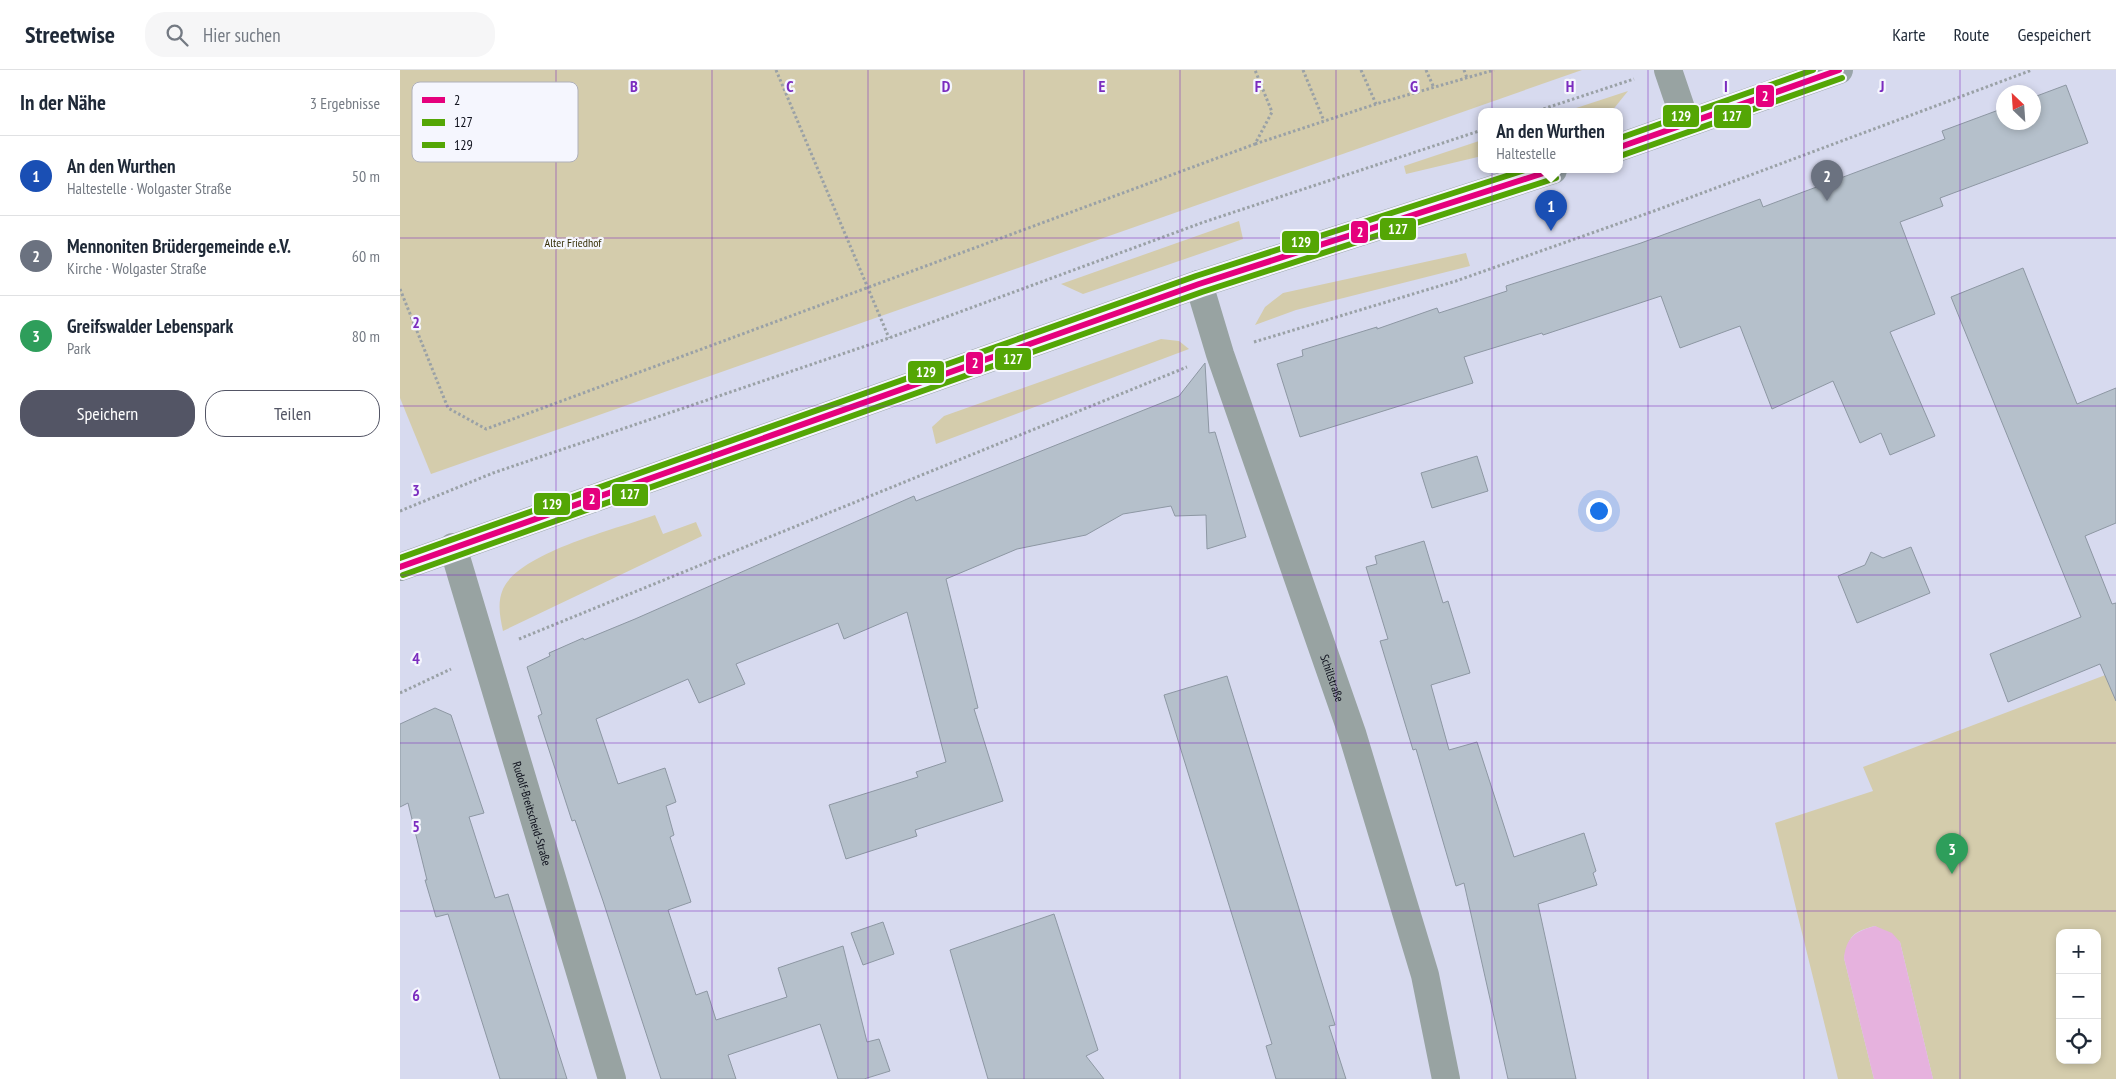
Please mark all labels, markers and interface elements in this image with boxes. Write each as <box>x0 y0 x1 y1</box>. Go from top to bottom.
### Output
search box <box>145 12 495 57</box>
text: Streetwise <box>25 19 115 50</box>
icon: search <box>163 21 191 49</box>
text: Hier suchen <box>203 23 280 47</box>
text: Karte <box>1892 23 1926 46</box>
text: Route <box>1954 23 1989 46</box>
text: Gespeichert <box>2017 23 2091 46</box>
text: B <box>630 76 638 96</box>
text: C <box>786 76 794 96</box>
text: D <box>942 76 951 96</box>
text: E <box>1099 76 1106 96</box>
text: F <box>1255 76 1262 96</box>
text: G <box>1410 76 1418 96</box>
text: H <box>1566 76 1574 96</box>
text: I <box>1724 76 1728 96</box>
text: J <box>1879 76 1884 96</box>
legend <box>412 82 578 162</box>
line badge: 2 <box>1755 84 1775 108</box>
north arrow <box>1996 85 2041 130</box>
text: 2 <box>1762 87 1768 105</box>
text: In der Nähe <box>20 89 106 116</box>
text: 2 <box>454 91 460 109</box>
text: 3 Ergebnisse <box>310 93 380 113</box>
line badge: 129 <box>1662 104 1700 128</box>
line badge: 127 <box>1713 104 1752 129</box>
text: 129 <box>1671 107 1691 125</box>
text: 127 <box>1722 107 1742 125</box>
popup <box>1478 108 1623 173</box>
text: 127 <box>454 113 473 131</box>
text: An den Wurthen <box>1496 119 1605 143</box>
text: 129 <box>454 136 473 154</box>
text: Haltestelle <box>1496 143 1556 163</box>
text: An den Wurthen <box>67 154 176 178</box>
pin: 2 <box>1811 160 1843 201</box>
text: 1 <box>32 166 40 186</box>
text: 50 m <box>352 166 380 186</box>
text: Haltestelle · Wolgaster Straße <box>67 178 232 198</box>
pin: 1 <box>1535 190 1567 231</box>
line badge: 127 <box>1379 217 1417 241</box>
line badge: 2 <box>1350 220 1369 244</box>
text: 127 <box>1388 220 1408 238</box>
text: 2 <box>1357 223 1363 241</box>
line badge: 129 <box>1281 230 1320 254</box>
text: 129 <box>1291 233 1311 251</box>
text: Mennoniten Brüdergemeinde e.V. <box>67 234 291 258</box>
park label: Alter Friedhof <box>545 235 602 250</box>
text: 2 <box>32 246 40 266</box>
text: 60 m <box>352 246 380 266</box>
text: Kirche · Wolgaster Straße <box>67 258 207 278</box>
text: 2 <box>412 312 420 332</box>
text: Greifswalder Lebenspark <box>67 314 233 338</box>
text: 3 <box>32 326 40 346</box>
text: 80 m <box>352 326 380 346</box>
text: Park <box>67 338 91 358</box>
line badge: 127 <box>994 347 1032 371</box>
text: 127 <box>1003 350 1023 368</box>
line badge: 2 <box>965 351 984 375</box>
text: 2 <box>972 354 978 372</box>
line badge: 129 <box>907 360 945 384</box>
text: 129 <box>916 363 936 381</box>
button: Speichern <box>20 390 195 437</box>
button: Teilen <box>205 390 380 437</box>
text: 3 <box>412 480 420 500</box>
line badge: 127 <box>611 483 649 507</box>
text: 127 <box>620 485 640 503</box>
line badge: 2 <box>582 487 601 511</box>
text: 2 <box>589 490 595 508</box>
line badge: 129 <box>533 492 571 516</box>
text: 129 <box>542 495 562 513</box>
your location <box>1586 498 1612 524</box>
text: 4 <box>412 648 420 668</box>
street label: Schillstraße <box>1318 652 1348 704</box>
street label: Rudolf-Breitscheid-Straße <box>510 760 555 867</box>
text: 5 <box>412 816 420 836</box>
pin: 3 <box>1936 833 1968 874</box>
map controls <box>2056 929 2101 1064</box>
button: + <box>2056 929 2101 974</box>
button: − <box>2056 974 2101 1019</box>
text: 6 <box>412 985 420 1005</box>
button: locate <box>2056 1019 2101 1064</box>

